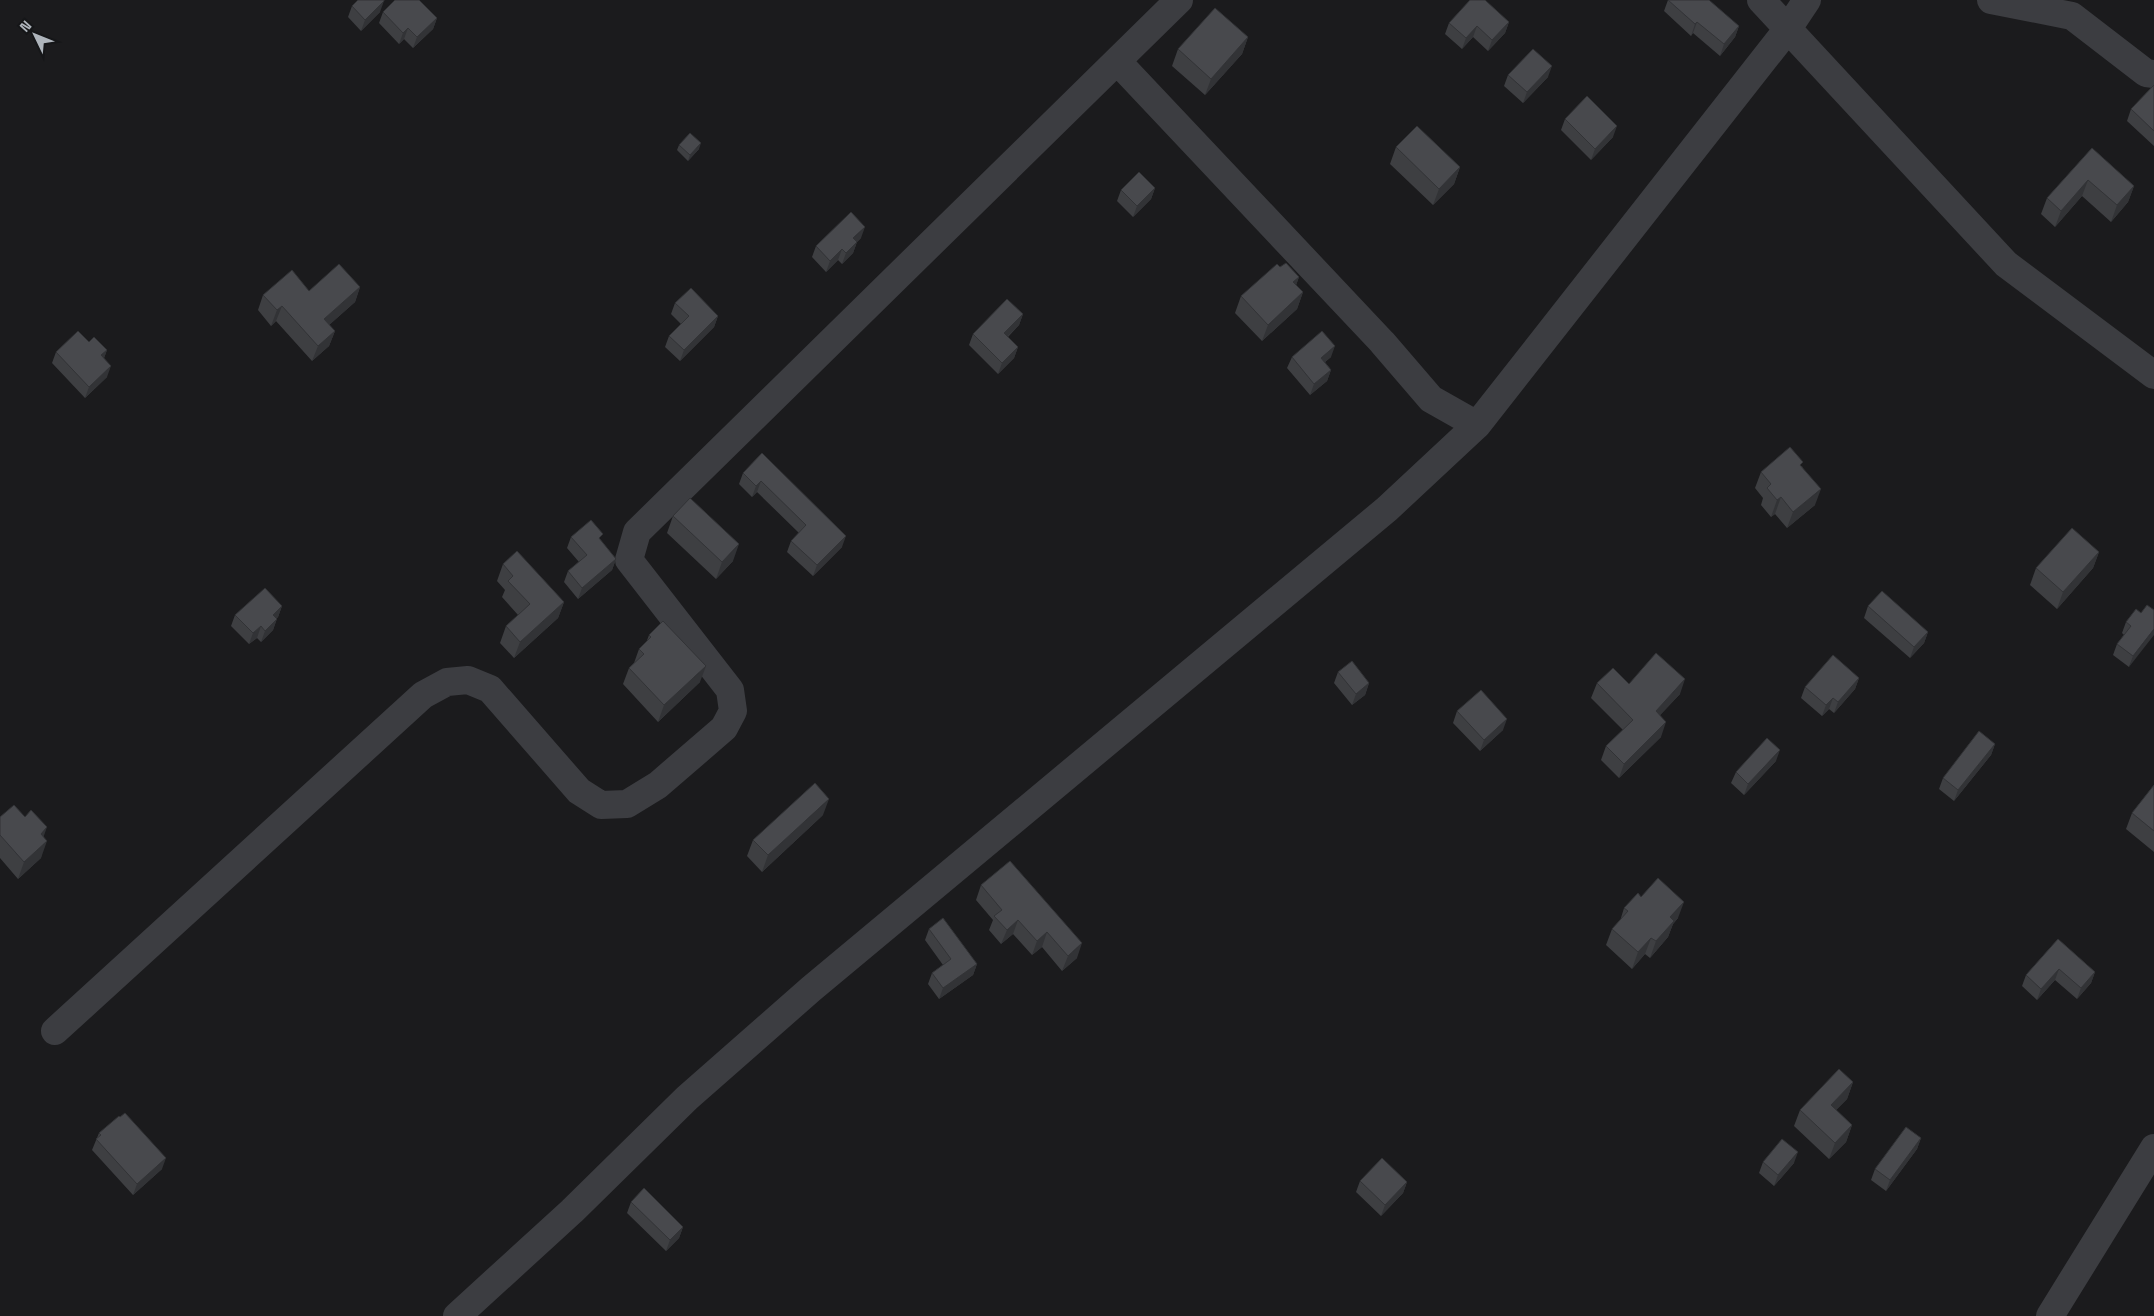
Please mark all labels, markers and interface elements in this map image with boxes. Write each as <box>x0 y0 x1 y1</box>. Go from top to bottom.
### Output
north arrow <box>10 10 60 60</box>
text: N <box>16 17 35 36</box>

